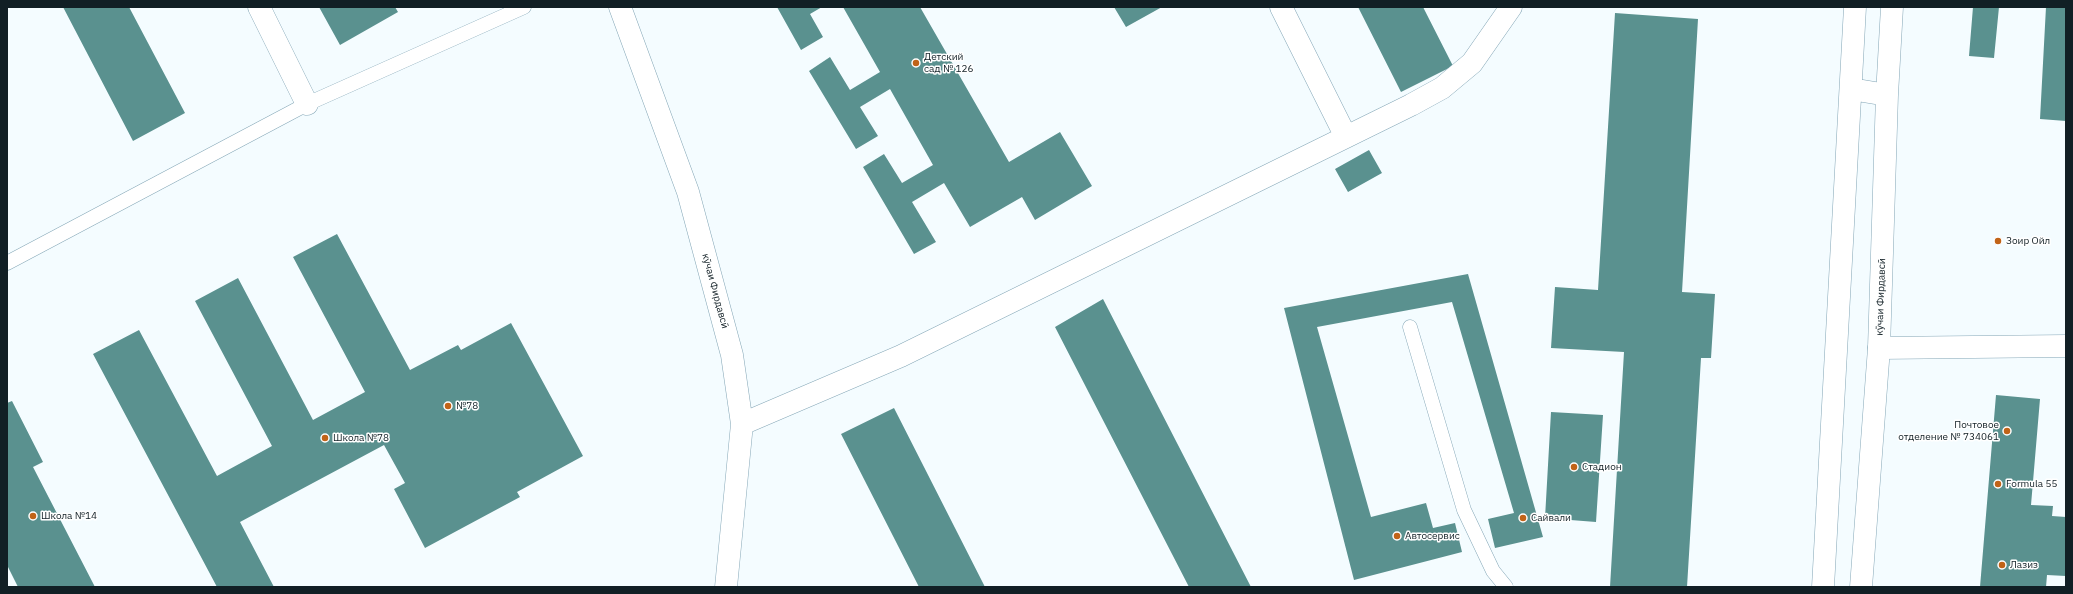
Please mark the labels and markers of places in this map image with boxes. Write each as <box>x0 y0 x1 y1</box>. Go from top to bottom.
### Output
place label: Детский сад № 126 <box>924 51 974 74</box>
marker: Детский сад № 126 <box>911 58 921 68</box>
place label: Зоир Ойл <box>2006 235 2050 247</box>
marker: Зоир Ойл <box>1993 236 2003 246</box>
place label: №78 <box>456 400 478 412</box>
marker: №78 <box>443 401 453 411</box>
place label: Почтовое отделение № 734061 <box>1898 419 1999 442</box>
marker: Почтовое отделение № 734061 <box>2002 426 2012 436</box>
place label: Школа №78 <box>333 432 389 444</box>
marker: Школа №78 <box>320 433 330 443</box>
place label: Стадион <box>1582 461 1622 473</box>
marker: Стадион <box>1569 462 1579 472</box>
place label: Formula 55 <box>2006 478 2057 490</box>
marker: Formula 55 <box>1993 479 2003 489</box>
place label: Школа №14 <box>41 510 97 522</box>
marker: Школа №14 <box>28 511 38 521</box>
place label: Сайвали <box>1531 512 1571 524</box>
marker: Сайвали <box>1518 513 1528 523</box>
place label: Автосервис <box>1405 530 1460 542</box>
marker: Автосервис <box>1392 531 1402 541</box>
place label: Лазиз <box>2010 559 2038 571</box>
marker: Лазиз <box>1997 560 2007 570</box>

